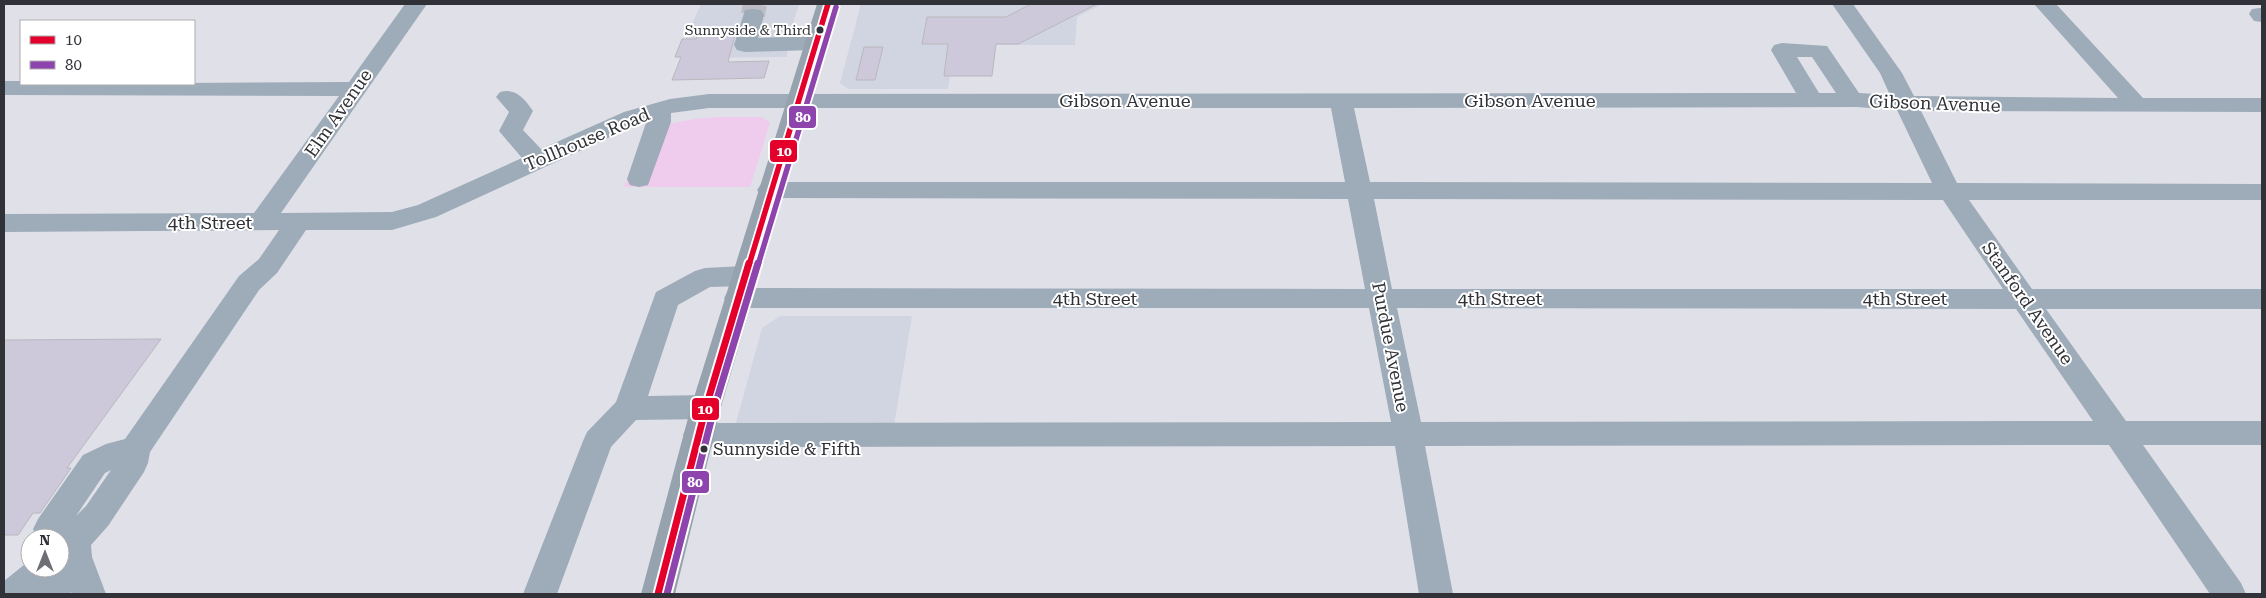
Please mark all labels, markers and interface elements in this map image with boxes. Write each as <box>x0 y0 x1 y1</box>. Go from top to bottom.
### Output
legend <box>20 20 195 85</box>
place label: Sunnyside & Third <box>685 22 811 38</box>
marker: Sunnyside & Third <box>815 25 825 35</box>
text: 10 <box>65 31 82 49</box>
text: 80 <box>65 56 82 74</box>
street label: Elm Avenue <box>300 65 376 161</box>
street label: Gibson Avenue <box>1059 90 1191 111</box>
street label: Gibson Avenue <box>1464 90 1596 111</box>
street label: Gibson Avenue <box>1869 90 2001 116</box>
street label: Tollhouse Road <box>521 103 653 175</box>
line badge: 80 <box>788 105 817 129</box>
text: 80 <box>795 109 811 125</box>
line badge: 10 <box>769 139 798 163</box>
text: 10 <box>776 143 792 159</box>
street label: 4th Street <box>168 212 253 233</box>
street label: Stanford Avenue <box>1978 238 2078 368</box>
street label: Purdue Avenue <box>1368 280 1414 414</box>
street label: 4th Street <box>1053 288 1138 309</box>
street label: 4th Street <box>1458 288 1543 309</box>
street label: 4th Street <box>1863 288 1948 309</box>
line badge: 10 <box>691 397 720 421</box>
text: 10 <box>697 401 713 417</box>
place label: Sunnyside & Fifth <box>713 439 861 459</box>
marker: Sunnyside & Fifth <box>699 444 709 454</box>
line badge: 80 <box>681 470 710 494</box>
text: 80 <box>687 474 703 490</box>
north arrow <box>20 528 70 578</box>
text: N <box>40 532 51 548</box>

